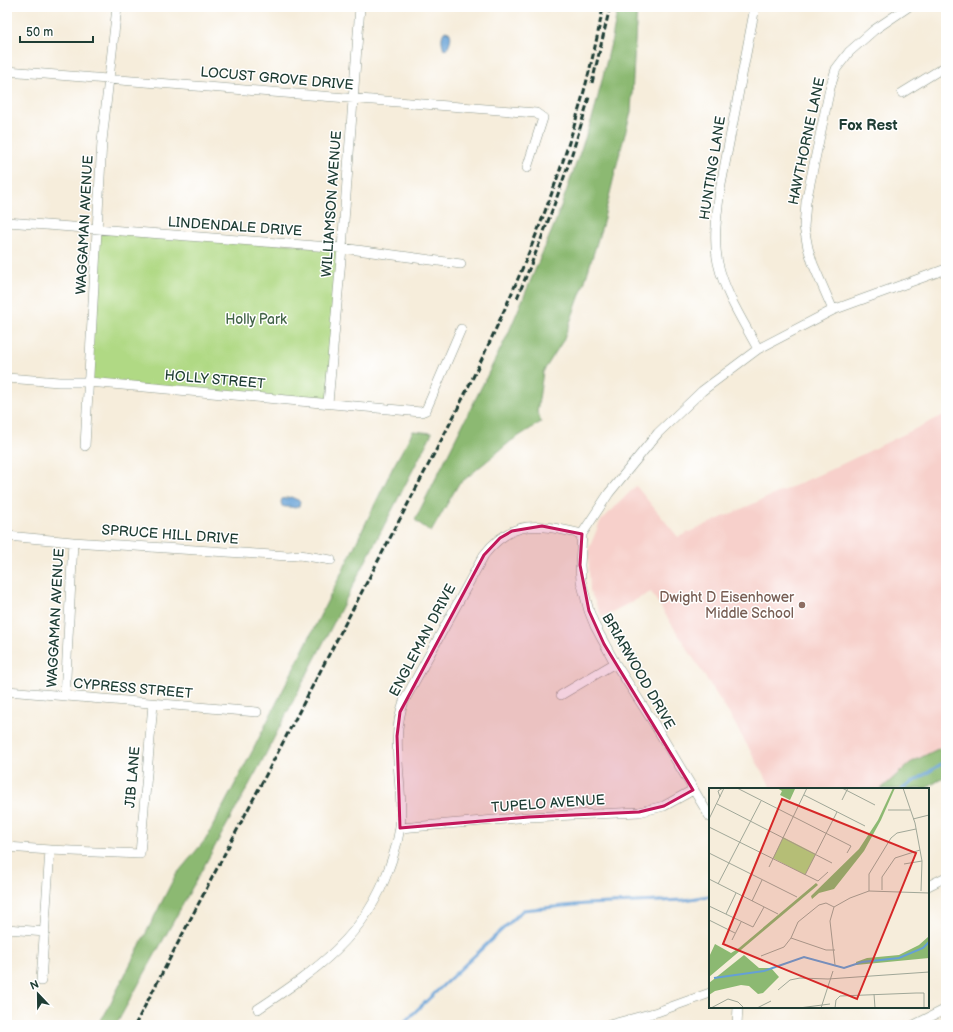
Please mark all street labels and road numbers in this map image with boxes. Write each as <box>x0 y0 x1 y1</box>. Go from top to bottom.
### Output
street label: LOCUST GROVE DRIVE <box>200 63 354 94</box>
street label: HAWTHORNE LANE <box>785 76 828 206</box>
street label: HUNTING LANE <box>696 115 729 221</box>
street label: WILLIAMSON AVENUE <box>318 130 345 278</box>
street label: WAGGAMAN AVENUE <box>72 155 97 295</box>
street label: LINDENDALE DRIVE <box>167 213 303 240</box>
street label: HOLLY STREET <box>164 367 267 392</box>
street label: SPRUCE HILL DRIVE <box>101 521 239 548</box>
street label: WAGGAMAN AVENUE <box>43 548 68 688</box>
street label: ENGLEMAN DRIVE <box>386 581 459 699</box>
street label: BRIARWOOD DRIVE <box>598 610 679 732</box>
street label: CYPRESS STREET <box>72 675 194 702</box>
street label: JIB LANE <box>121 746 144 808</box>
street label: TUPELO AVENUE <box>491 791 606 816</box>

